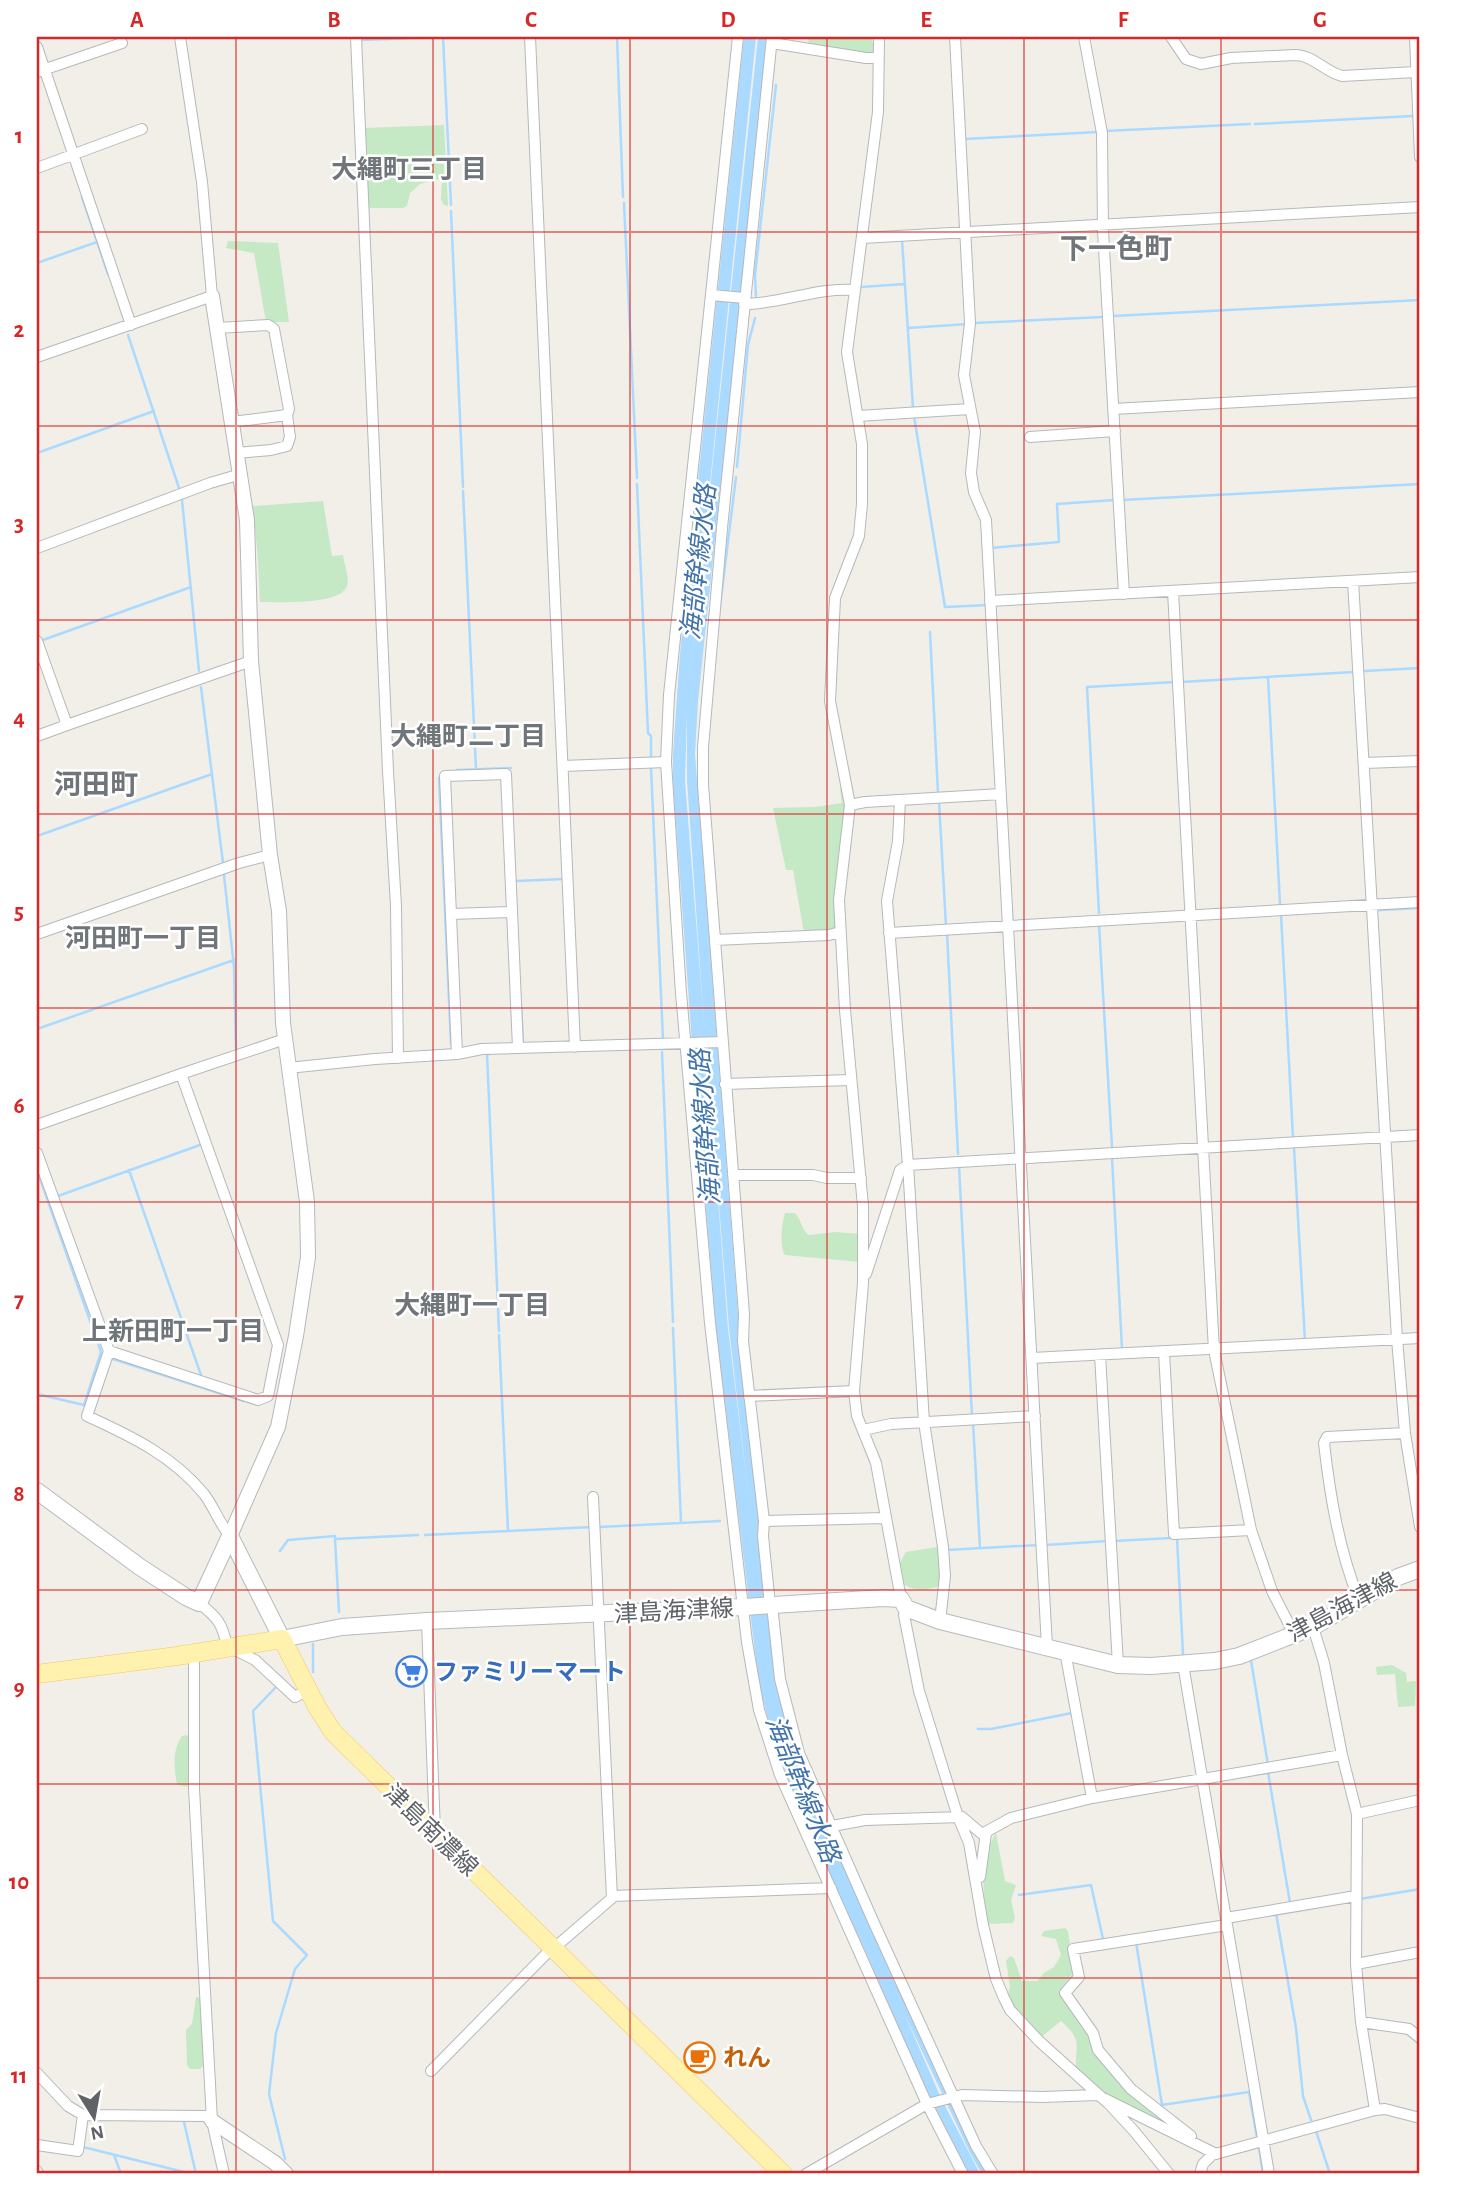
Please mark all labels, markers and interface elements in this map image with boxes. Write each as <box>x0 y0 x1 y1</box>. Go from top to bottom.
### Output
text: A <box>130 9 144 32</box>
text: B <box>327 9 341 32</box>
text: C <box>525 9 537 32</box>
text: D <box>720 9 736 32</box>
text: E <box>920 9 932 32</box>
text: F <box>1118 9 1129 32</box>
text: G <box>1313 9 1327 32</box>
text: 1 <box>15 125 23 148</box>
district label: 大縄町三丁目 <box>331 155 487 183</box>
district label: 下一色町 <box>1060 234 1172 264</box>
text: 2 <box>14 319 25 342</box>
water label: 海部幹線水路 <box>677 481 720 641</box>
text: 3 <box>14 513 24 536</box>
text: 4 <box>13 707 25 730</box>
district label: 大縄町二丁目 <box>390 722 546 750</box>
district label: 河田町 <box>54 770 138 800</box>
text: 5 <box>14 901 24 924</box>
district label: 河田町一丁目 <box>65 925 221 952</box>
water label: 海部幹線水路 <box>686 1046 724 1206</box>
text: 6 <box>13 1095 25 1118</box>
text: 7 <box>14 1289 24 1312</box>
district label: 大縄町一丁目 <box>394 1291 550 1319</box>
district label: 上新田町一丁目 <box>82 1318 264 1345</box>
text: 8 <box>13 1483 25 1506</box>
street label: 津島海津線 <box>1283 1567 1401 1647</box>
street label: 津島海津線 <box>613 1595 735 1627</box>
supermarket icon: ファミリーマート <box>394 1655 428 1689</box>
place label: ファミリーマート <box>434 1661 626 1685</box>
text: 9 <box>13 1677 25 1700</box>
water label: 海部幹線水路 <box>761 1712 845 1868</box>
street label: 津島南濃線 <box>379 1779 483 1881</box>
text: 10 <box>9 1871 29 1894</box>
cafe icon: れん <box>683 2041 717 2075</box>
place label: れん <box>723 2046 771 2071</box>
text: 11 <box>11 2065 27 2088</box>
north arrow <box>60 2082 130 2152</box>
text: N <box>89 2122 105 2143</box>

